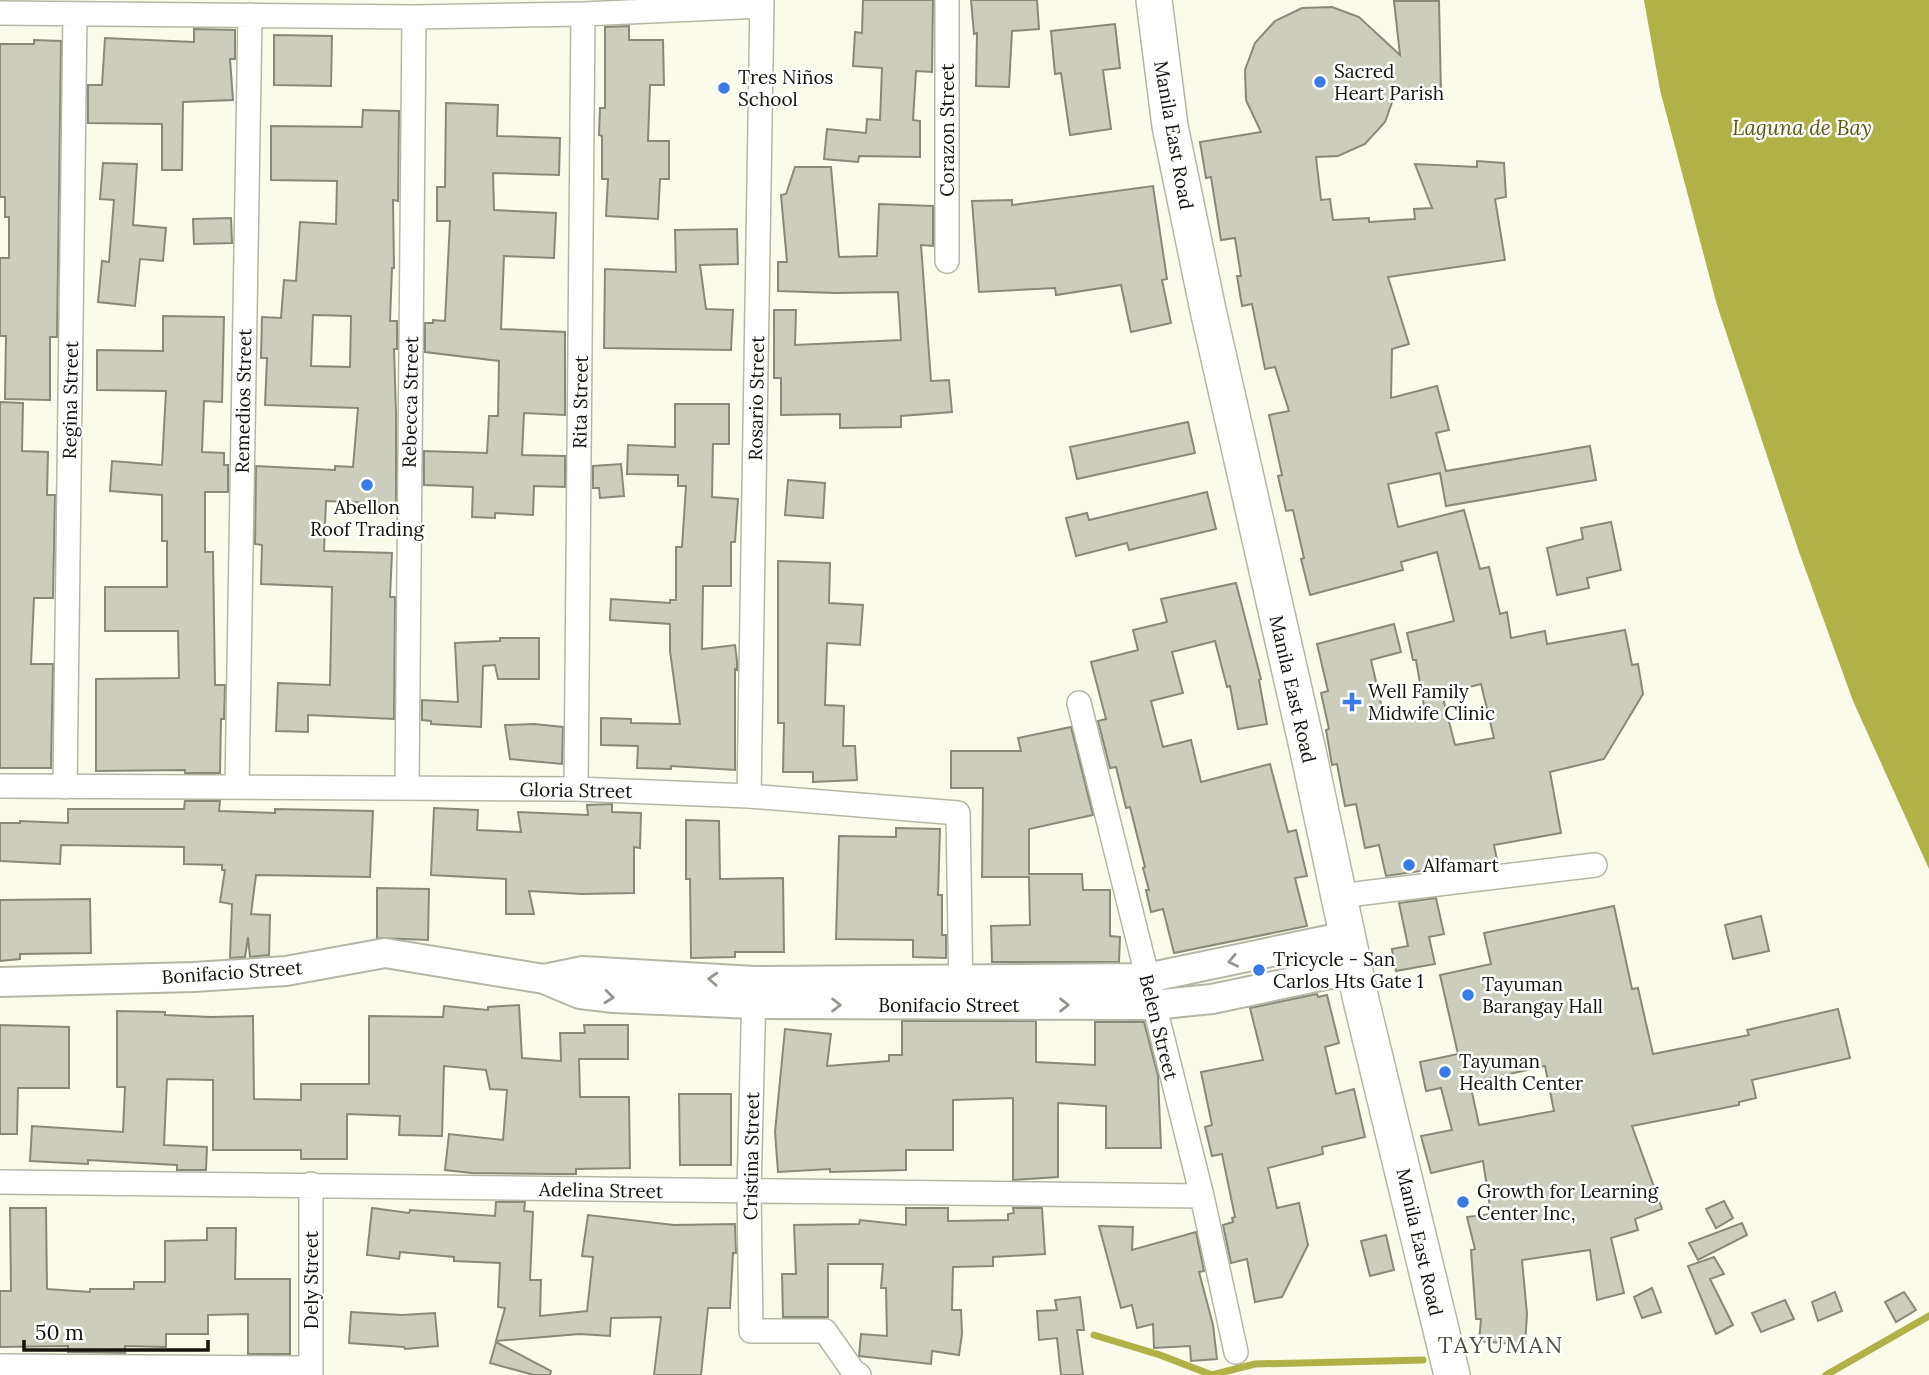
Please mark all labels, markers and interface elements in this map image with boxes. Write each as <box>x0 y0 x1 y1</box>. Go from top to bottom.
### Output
street label: Manila East Road <box>1149 59 1199 211</box>
place label: Sacred Heart Parish <box>1334 59 1444 105</box>
street label: Corazon Street <box>935 63 959 197</box>
place label: Tres Niños School <box>738 65 834 111</box>
marker: Sacred Heart Parish <box>1312 74 1328 90</box>
marker: Tres Niños School <box>716 80 732 96</box>
water label: Laguna de Bay <box>1732 114 1872 141</box>
street label: Remedios Street <box>230 328 256 474</box>
street label: Rebecca Street <box>397 335 423 468</box>
street label: Rosario Street <box>743 335 769 461</box>
street label: Regina Street <box>57 340 83 460</box>
street label: Rita Street <box>567 354 593 449</box>
marker: Abellon Roof Trading <box>359 477 375 493</box>
place label: Abellon Roof Trading <box>310 495 424 541</box>
street label: Manila East Road <box>1264 613 1322 765</box>
place label: Well Family Midwife Clinic <box>1368 679 1495 725</box>
marker: Well Family Midwife Clinic <box>1342 692 1362 712</box>
street label: Gloria Street <box>519 777 633 803</box>
place label: Alfamart <box>1422 853 1499 877</box>
marker: Alfamart <box>1401 857 1417 873</box>
place label: Tricycle - San Carlos Hts Gate 1 <box>1273 947 1424 993</box>
one-way arrow <box>1227 952 1239 967</box>
street label: Bonifacio Street <box>161 955 304 989</box>
marker: Tricycle - San Carlos Hts Gate 1 <box>1251 962 1267 978</box>
one-way arrow <box>707 971 718 986</box>
street label: Belen Street <box>1134 972 1184 1083</box>
place label: Tayuman Barangay Hall <box>1482 972 1603 1018</box>
marker: Tayuman Barangay Hall <box>1460 987 1476 1003</box>
one-way arrow <box>604 989 615 1004</box>
street label: Bonifacio Street <box>878 993 1020 1017</box>
one-way arrow <box>831 997 842 1013</box>
one-way arrow <box>1059 997 1069 1013</box>
place label: Tayuman Health Center <box>1459 1049 1584 1095</box>
marker: Tayuman Health Center <box>1437 1064 1453 1080</box>
street label: Cristina Street <box>738 1091 764 1220</box>
street label: Manila East Road <box>1391 1166 1449 1318</box>
street label: Adelina Street <box>538 1177 664 1203</box>
place label: Growth for Learning Center Inc, <box>1477 1179 1659 1225</box>
marker: Growth for Learning Center Inc, <box>1455 1194 1471 1210</box>
street label: Dely Street <box>299 1230 323 1329</box>
scale bar <box>24 1308 208 1352</box>
text: 50 m <box>35 1319 84 1346</box>
district label: TAYUMAN <box>1438 1330 1564 1359</box>

